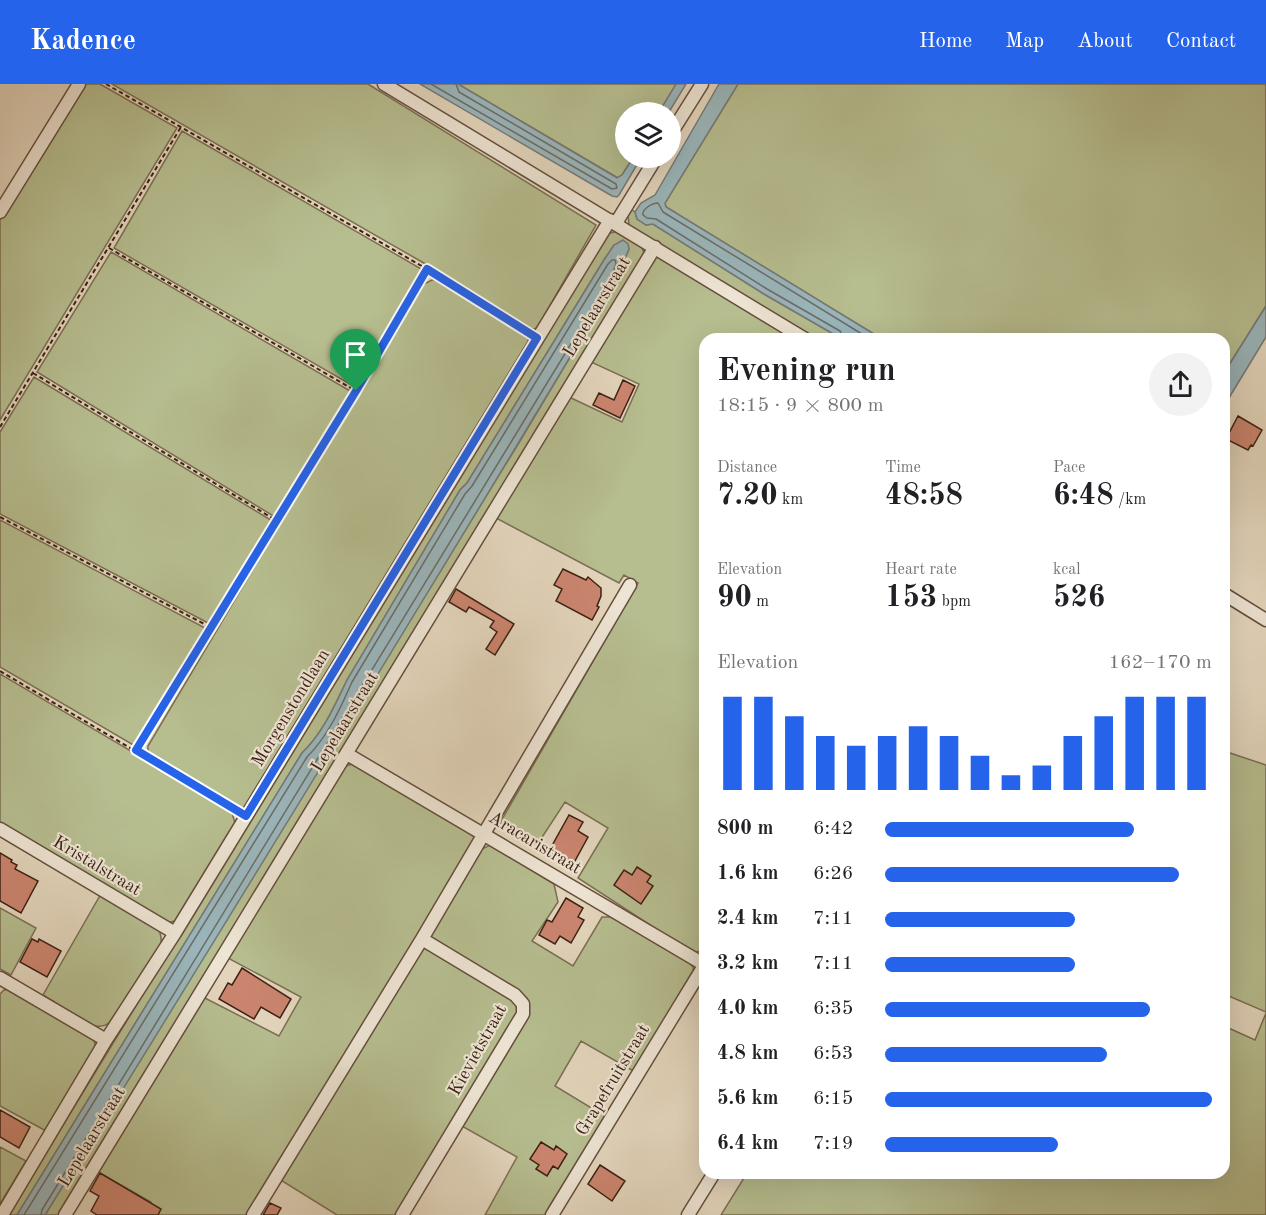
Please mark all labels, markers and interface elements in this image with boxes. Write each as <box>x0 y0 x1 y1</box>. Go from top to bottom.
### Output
text: Kadence <box>30 28 136 56</box>
text: Home <box>919 31 972 52</box>
text: Map <box>1005 31 1044 52</box>
text: About <box>1077 31 1133 52</box>
text: Contact <box>1166 31 1236 52</box>
map controls <box>615 102 681 168</box>
button: layers <box>615 102 681 168</box>
street label: Lepelaarstraat <box>560 254 634 360</box>
pin <box>330 329 381 391</box>
icon: arrive <box>339 338 372 371</box>
button: share <box>1149 353 1212 416</box>
text: Evening run <box>717 355 896 388</box>
text: 18:15 · 9 × 800 m <box>717 396 884 416</box>
text: Distance <box>717 460 777 476</box>
text: Time <box>885 460 921 476</box>
text: Pace <box>1053 460 1085 476</box>
text: 7.20 <box>717 481 778 511</box>
text: 48:58 <box>885 481 963 511</box>
text: 6:48 <box>1053 481 1114 511</box>
text: km <box>778 492 803 508</box>
text: /km <box>1114 492 1146 508</box>
text: Elevation <box>717 562 782 578</box>
text: Heart rate <box>885 562 957 578</box>
text: kcal <box>1053 562 1081 578</box>
text: 90 <box>717 583 752 613</box>
text: 153 <box>885 583 937 613</box>
text: 526 <box>1053 583 1105 613</box>
text: m <box>752 594 769 610</box>
text: bpm <box>937 594 971 610</box>
street label: Morgenstondlaan <box>249 646 333 770</box>
text: Elevation <box>717 653 798 673</box>
text: 162–170 m <box>1109 653 1212 673</box>
street label: Lepelaarstraat <box>308 669 382 775</box>
street label: Aracaristraat <box>486 808 584 878</box>
text: 800 m <box>717 819 773 839</box>
text: 6:42 <box>813 819 853 839</box>
street label: Kristalstraat <box>50 833 144 899</box>
text: 1.6 km <box>717 864 779 884</box>
text: 6:26 <box>813 864 853 884</box>
text: 2.4 km <box>717 909 779 929</box>
text: 7:11 <box>813 909 853 929</box>
text: 3.2 km <box>717 954 779 974</box>
text: 7:11 <box>813 954 853 974</box>
text: 4.0 km <box>717 999 779 1019</box>
text: 6:35 <box>813 999 853 1019</box>
street label: Kievietstraat <box>446 1001 510 1099</box>
street label: Grapefruitstraat <box>573 1021 653 1139</box>
text: 4.8 km <box>717 1044 779 1064</box>
text: 6:53 <box>813 1044 853 1064</box>
street label: Lepelaarstraat <box>55 1084 129 1190</box>
text: 5.6 km <box>717 1089 779 1109</box>
text: 6:15 <box>813 1089 853 1109</box>
text: 6.4 km <box>717 1134 779 1154</box>
text: 7:19 <box>813 1134 853 1154</box>

